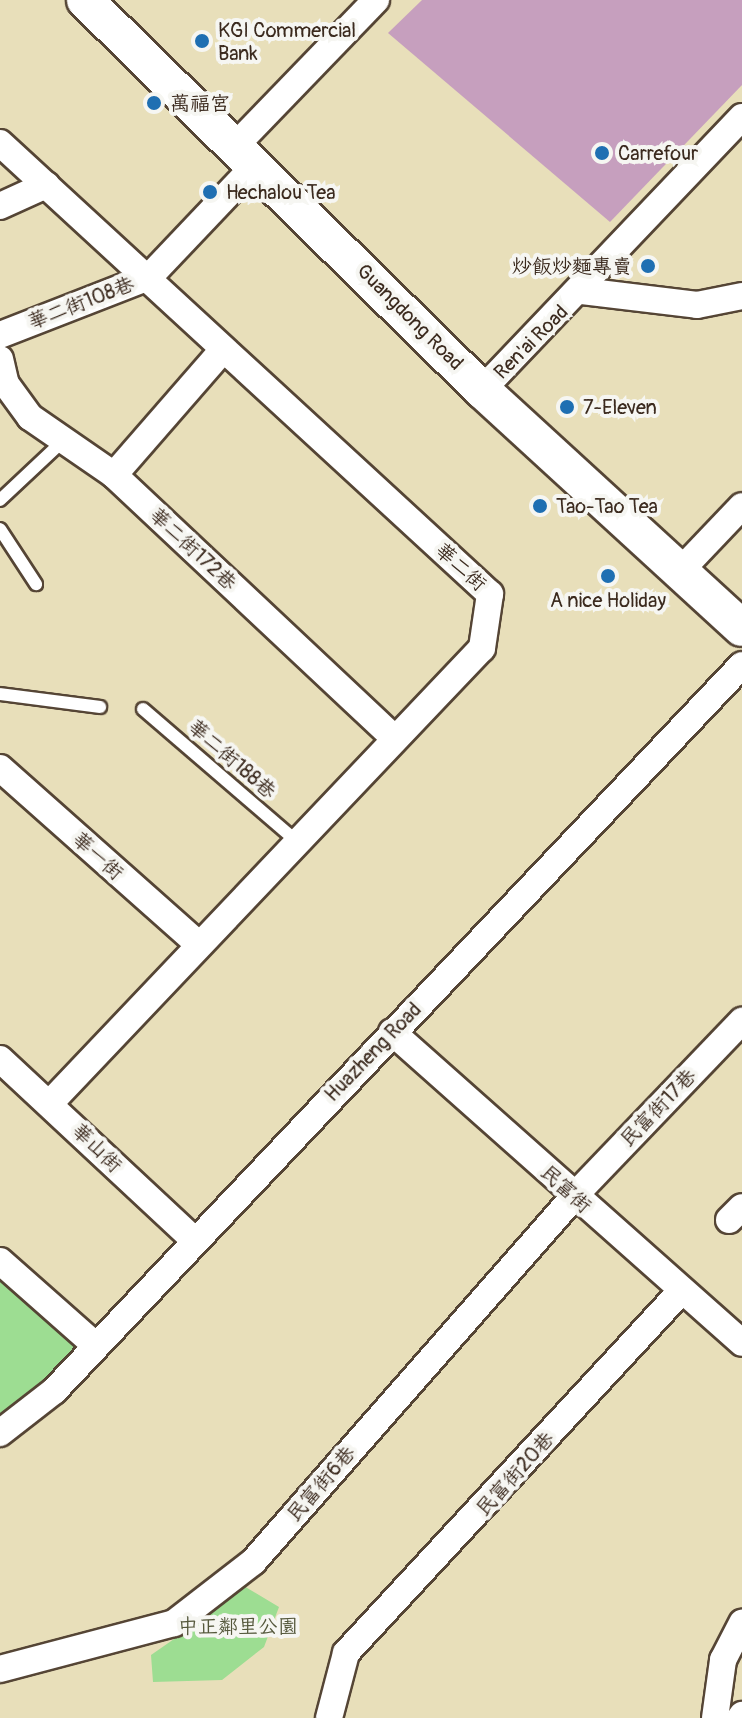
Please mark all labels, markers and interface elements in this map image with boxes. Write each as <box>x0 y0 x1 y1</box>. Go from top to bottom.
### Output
place label: KGI Commercial Bank <box>218 18 356 65</box>
marker: KGI Commercial Bank <box>193 32 211 50</box>
place label: 萬福宮 <box>170 91 230 115</box>
marker: 萬福宮 <box>145 94 163 112</box>
place label: Carrefour <box>618 141 698 165</box>
marker: Carrefour <box>593 144 611 162</box>
place label: Hechalou Tea <box>226 180 336 204</box>
marker: Hechalou Tea <box>201 183 219 201</box>
place label: 炒飯炒麵專賣 <box>512 254 632 278</box>
marker: 炒飯炒麵專賣 <box>639 257 657 275</box>
street label: Guangdong Road <box>352 259 468 375</box>
street label: 華二街108巷 <box>25 272 137 334</box>
street label: Ren'ai Road <box>489 300 573 384</box>
place label: 7-Eleven <box>583 395 657 419</box>
marker: 7-Eleven <box>558 398 576 416</box>
place label: Tao-Tao Tea <box>556 494 658 518</box>
marker: Tao-Tao Tea <box>531 497 549 515</box>
street label: 華二街172巷 <box>145 503 241 595</box>
street label: 華二街 <box>431 538 491 596</box>
marker: A nice Holiday <box>599 567 617 585</box>
place label: A nice Holiday <box>550 588 666 612</box>
street label: 華二街188巷 <box>183 715 281 803</box>
street label: 華一街 <box>68 827 128 885</box>
street label: Huazheng Road <box>320 997 426 1107</box>
street label: 民富街17巷 <box>615 1064 701 1152</box>
street label: 華山街 <box>67 1119 127 1177</box>
street label: 民富街 <box>536 1160 596 1218</box>
street label: 民富街20巷 <box>471 1427 559 1521</box>
street label: 民富街6巷 <box>282 1442 360 1526</box>
park label: 中正鄰里公園 <box>178 1614 298 1638</box>

